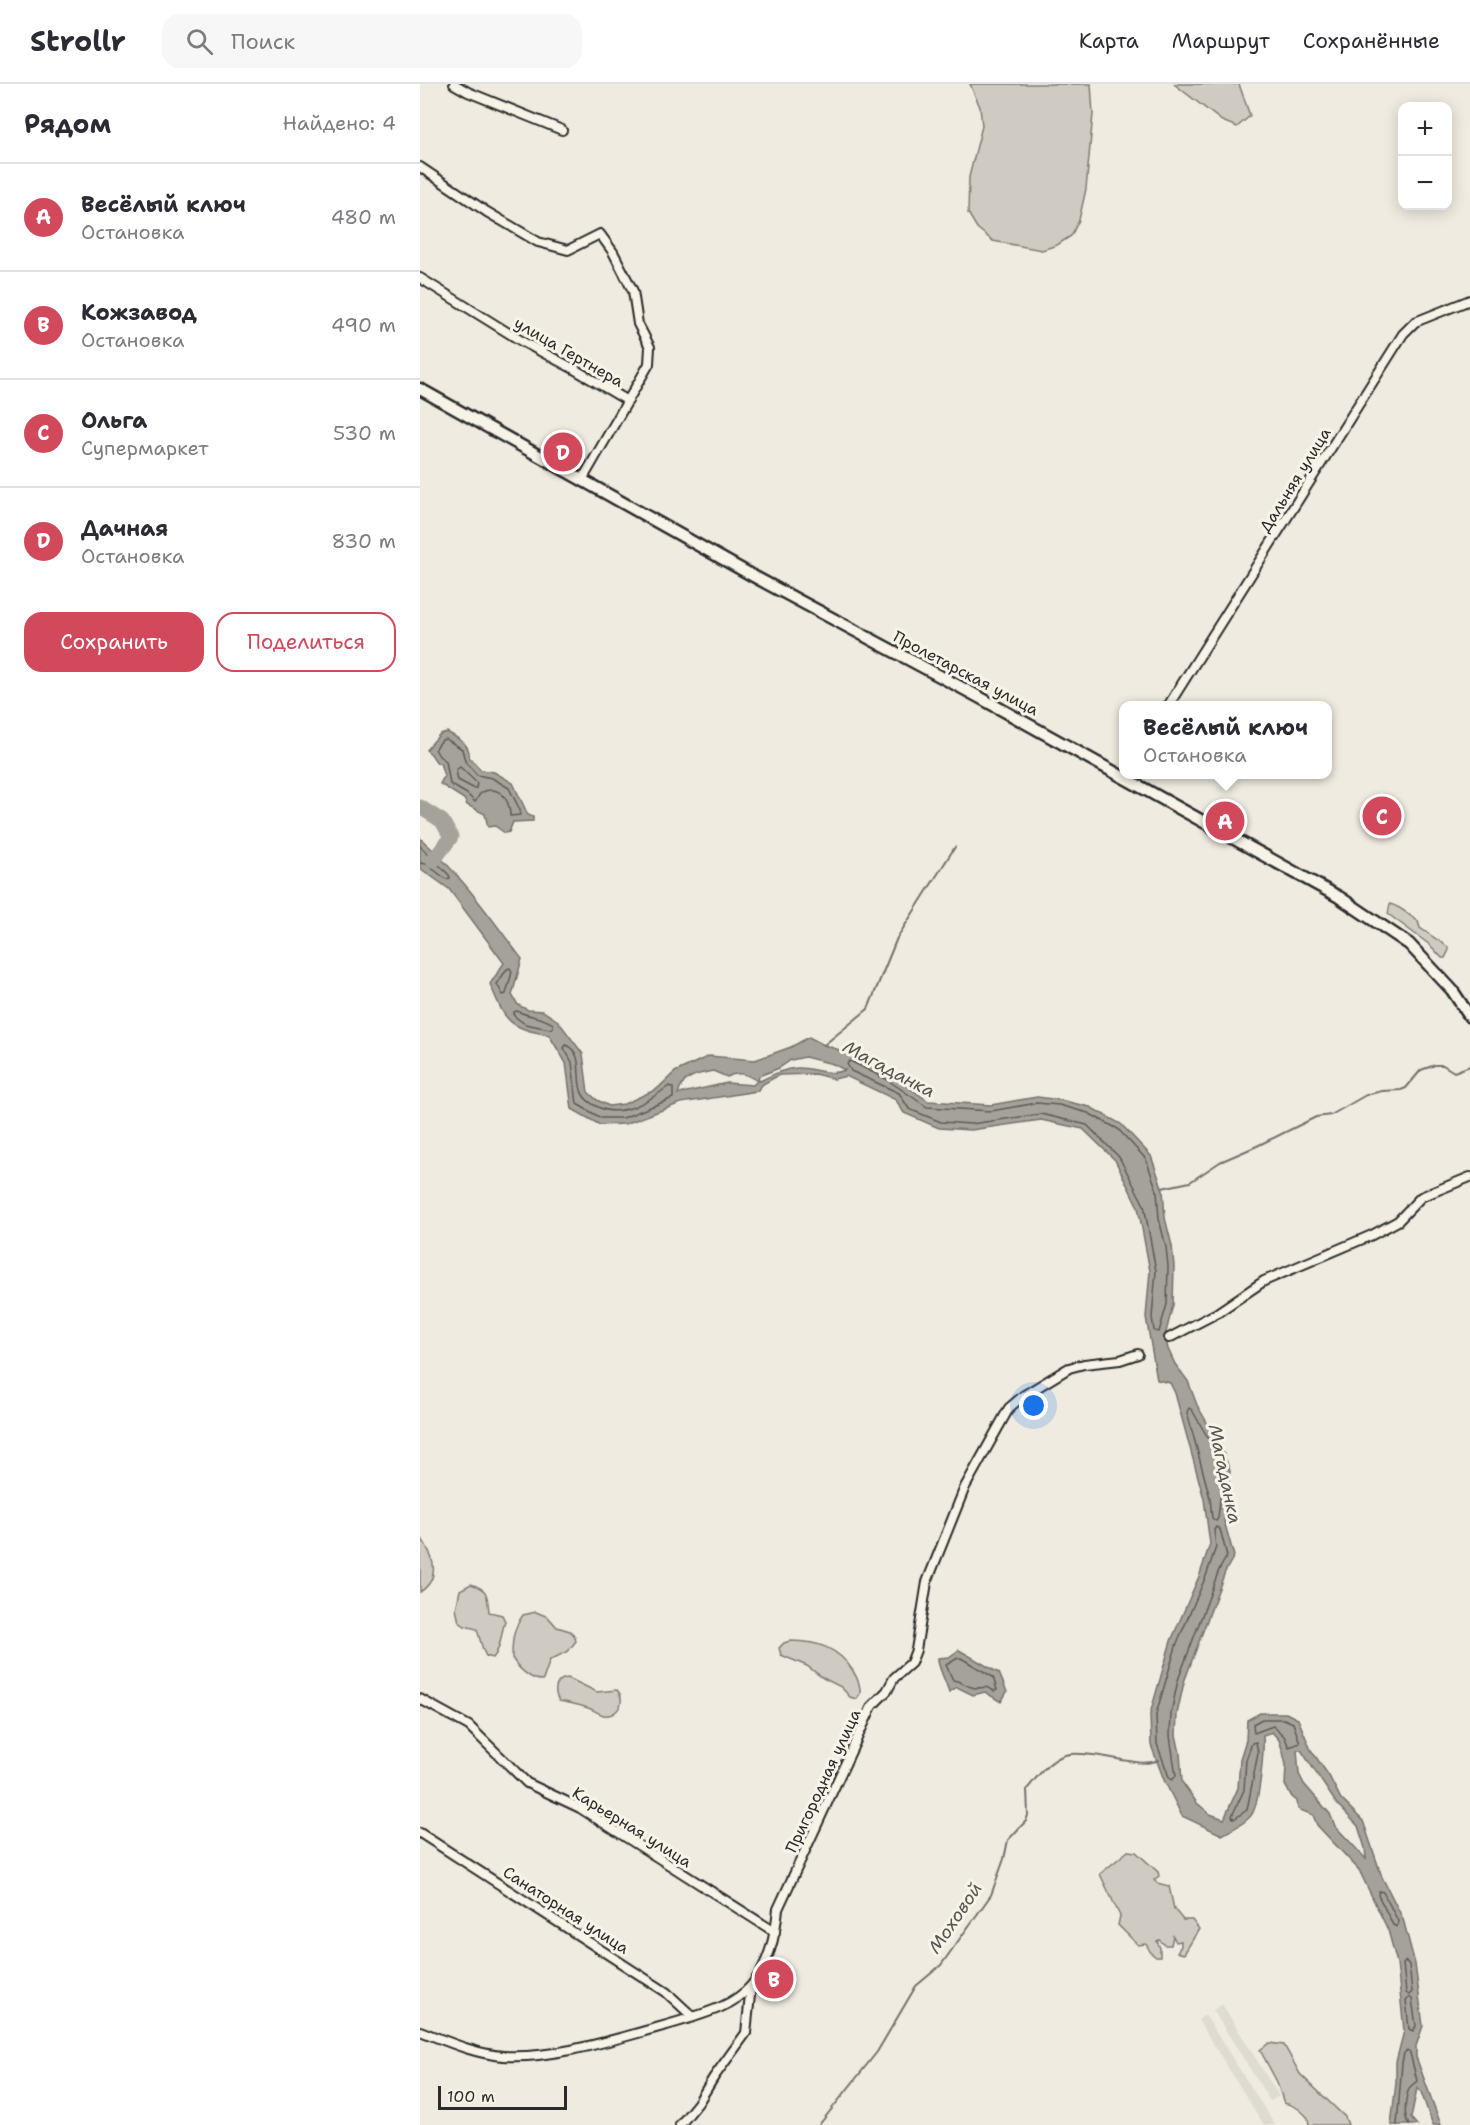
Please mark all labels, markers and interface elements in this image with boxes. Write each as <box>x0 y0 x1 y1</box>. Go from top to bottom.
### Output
search box <box>162 14 582 68</box>
text: Strollr <box>30 22 126 60</box>
icon: search <box>183 25 216 58</box>
text: Поиск <box>231 27 295 56</box>
text: Карта <box>1079 27 1139 55</box>
text: Маршрут <box>1172 27 1270 55</box>
text: Сохранённые <box>1303 27 1440 55</box>
map controls <box>1398 102 1452 210</box>
button: + <box>1398 102 1452 156</box>
text: Рядом <box>24 106 111 141</box>
text: Найдено: 4 <box>283 110 396 136</box>
button: − <box>1398 156 1452 210</box>
text: Весёлый ключ <box>81 190 246 219</box>
text: A <box>36 204 51 230</box>
text: 480 m <box>331 204 396 230</box>
text: Остановка <box>81 219 185 245</box>
text: Кожзавод <box>81 298 197 327</box>
text: B <box>37 312 50 338</box>
text: 490 m <box>331 312 396 338</box>
street label: улица Гертнера <box>511 312 627 392</box>
text: Остановка <box>81 327 185 353</box>
text: Ольга <box>81 406 147 435</box>
text: C <box>37 420 50 446</box>
text: 530 m <box>333 420 396 446</box>
street label: Дальняя улица <box>1254 424 1336 536</box>
pin: D <box>544 430 582 475</box>
text: Супермаркет <box>81 435 208 461</box>
text: Дачная <box>81 514 168 543</box>
text: D <box>36 528 51 554</box>
text: 830 m <box>331 528 396 554</box>
text: Остановка <box>81 543 185 569</box>
button: Сохранить <box>24 612 204 672</box>
button: Поделиться <box>216 612 396 672</box>
street label: Пролетарская улица <box>890 626 1042 720</box>
popup <box>1119 701 1332 779</box>
text: Весёлый ключ <box>1143 713 1308 742</box>
text: Остановка <box>1143 742 1247 768</box>
pin: C <box>1362 794 1402 838</box>
pin: A <box>1206 798 1244 844</box>
water label: Магаданка <box>839 1035 939 1103</box>
your location <box>1019 1391 1048 1420</box>
water label: Магаданка <box>1203 1422 1247 1526</box>
street label: Пригородная улица <box>780 1706 866 1856</box>
street label: Карьерная улица <box>568 1782 696 1872</box>
street label: Санаторная улица <box>499 1861 633 1959</box>
water label: Моховой <box>922 1878 988 1958</box>
pin: B <box>754 1956 794 2002</box>
scale bar <box>438 2083 567 2110</box>
text: 100 m <box>447 2086 495 2107</box>

